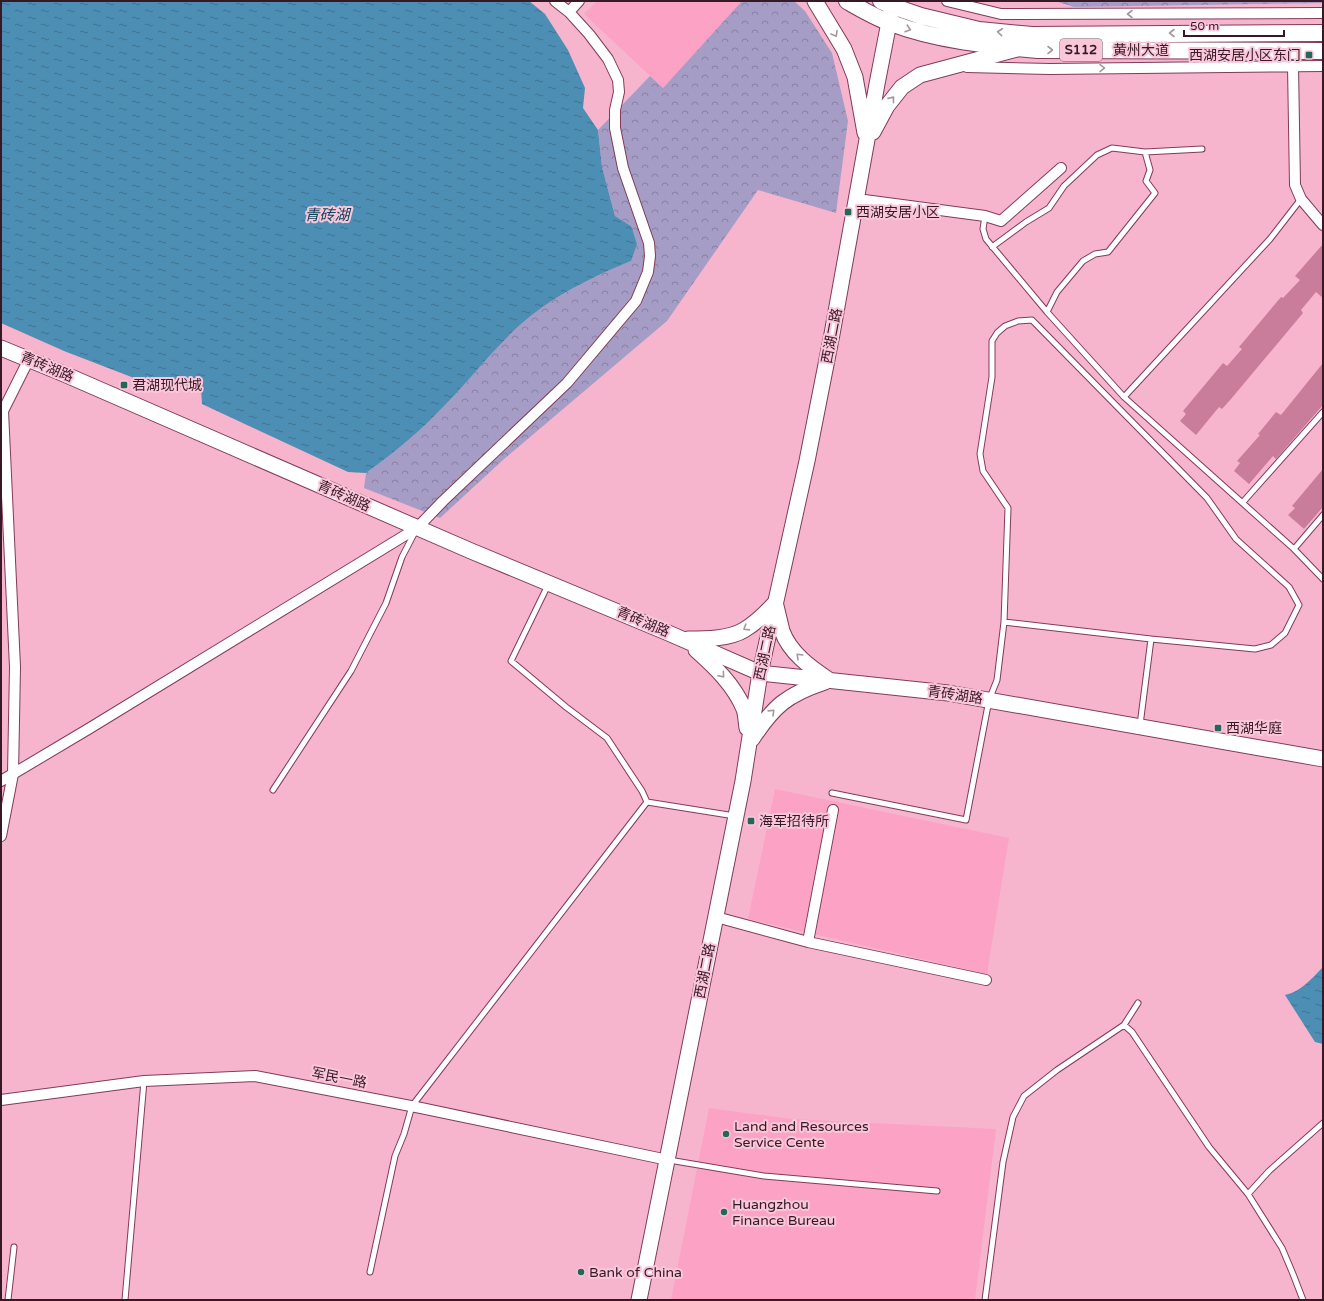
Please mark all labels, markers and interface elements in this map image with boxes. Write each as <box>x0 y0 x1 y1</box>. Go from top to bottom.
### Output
one-way arrow <box>1127 10 1133 18</box>
scale bar <box>1184 12 1284 38</box>
text: 50 m <box>1190 19 1219 33</box>
one-way arrow <box>904 24 911 33</box>
one-way arrow <box>997 27 1003 36</box>
one-way arrow <box>1169 29 1175 37</box>
one-way arrow <box>831 30 838 37</box>
road number: S112 <box>1060 39 1102 61</box>
street label: 黄州大道 <box>1113 42 1169 59</box>
one-way arrow <box>1047 46 1053 54</box>
place label: 西湖安居小区东门 <box>1189 47 1301 64</box>
marker: 西湖安居小区东门 <box>1304 50 1314 60</box>
one-way arrow <box>1099 64 1105 72</box>
one-way arrow <box>887 97 894 104</box>
place label: 西湖安居小区 <box>856 204 940 221</box>
water label: 青砖湖 <box>304 206 351 224</box>
marker: 西湖安居小区 <box>843 207 853 217</box>
street label: 西湖二路 <box>818 307 846 365</box>
street label: 青砖湖路 <box>18 348 76 386</box>
place label: 君湖现代城 <box>132 377 202 394</box>
marker: 君湖现代城 <box>119 380 129 390</box>
street label: 青砖湖路 <box>315 477 373 515</box>
street label: 青砖湖路 <box>614 603 672 641</box>
one-way arrow <box>743 624 750 631</box>
street label: 西湖二路 <box>751 624 779 682</box>
one-way arrow <box>796 654 804 661</box>
one-way arrow <box>717 670 725 678</box>
street label: 青砖湖路 <box>926 683 984 707</box>
one-way arrow <box>767 709 775 717</box>
place label: 西湖华庭 <box>1226 720 1282 737</box>
marker: 西湖华庭 <box>1213 723 1223 733</box>
place label: 海军招待所 <box>759 813 829 830</box>
marker: 海军招待所 <box>746 816 756 826</box>
street label: 西湖二路 <box>691 942 719 1000</box>
street label: 军民一路 <box>310 1064 368 1092</box>
place label: Land and Resources Service Cente <box>734 1118 869 1151</box>
marker: Land and Resources Service Cente <box>721 1129 731 1139</box>
place label: Huangzhou Finance Bureau <box>732 1196 835 1229</box>
marker: Huangzhou Finance Bureau <box>719 1207 729 1217</box>
place label: Bank of China <box>589 1264 682 1281</box>
marker: Bank of China <box>576 1267 586 1277</box>

